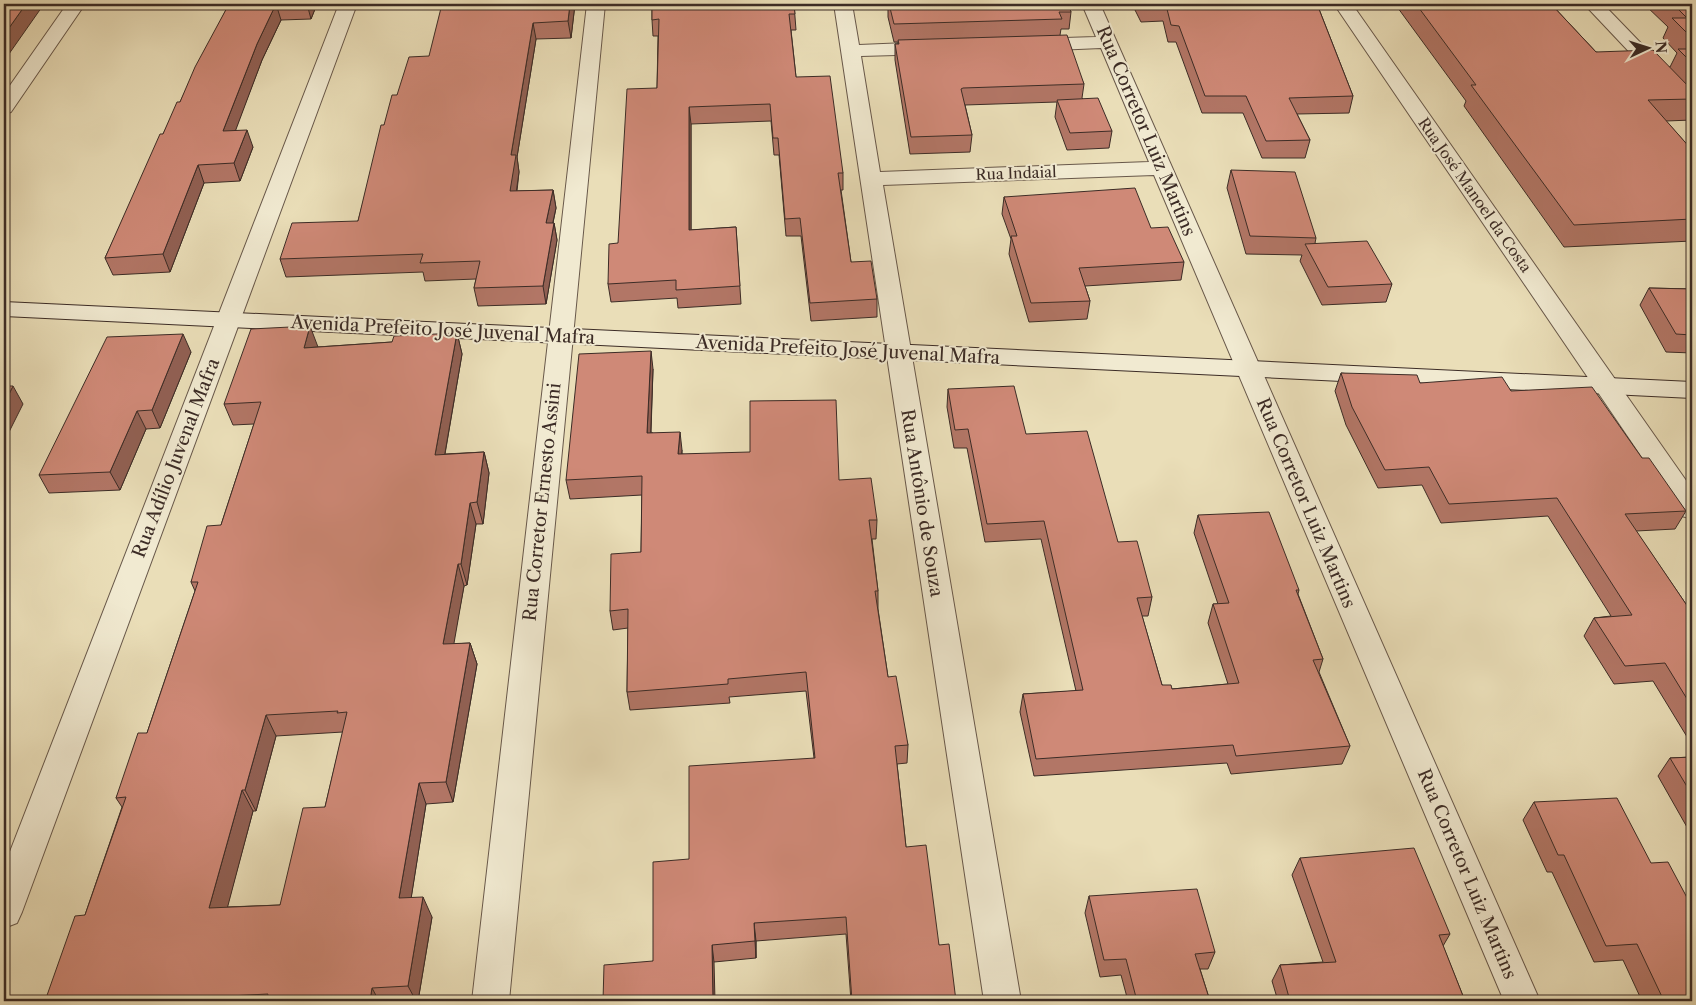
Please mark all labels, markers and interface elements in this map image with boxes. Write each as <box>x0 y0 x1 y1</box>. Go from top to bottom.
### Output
north arrow <box>1624 22 1674 72</box>
street label: Rua Corretor Luiz Martins <box>1092 23 1200 239</box>
text: N <box>1652 40 1670 54</box>
street label: Rua José Manoel da Costa <box>1414 114 1536 276</box>
street label: Rua Indaial <box>975 162 1057 184</box>
street label: Avenida Prefeito José Juvenal Mafra <box>289 311 596 349</box>
street label: Avenida Prefeito José Juvenal Mafra <box>694 331 1001 369</box>
street label: Rua Adílio Juvenal Mafra <box>128 355 224 561</box>
street label: Rua Corretor Ernesto Assini <box>519 381 566 622</box>
street label: Rua Corretor Luiz Martins <box>1252 395 1360 611</box>
street label: Rua Antônio de Souza <box>896 408 948 599</box>
street label: Rua Corretor Luiz Martins <box>1413 766 1521 982</box>

